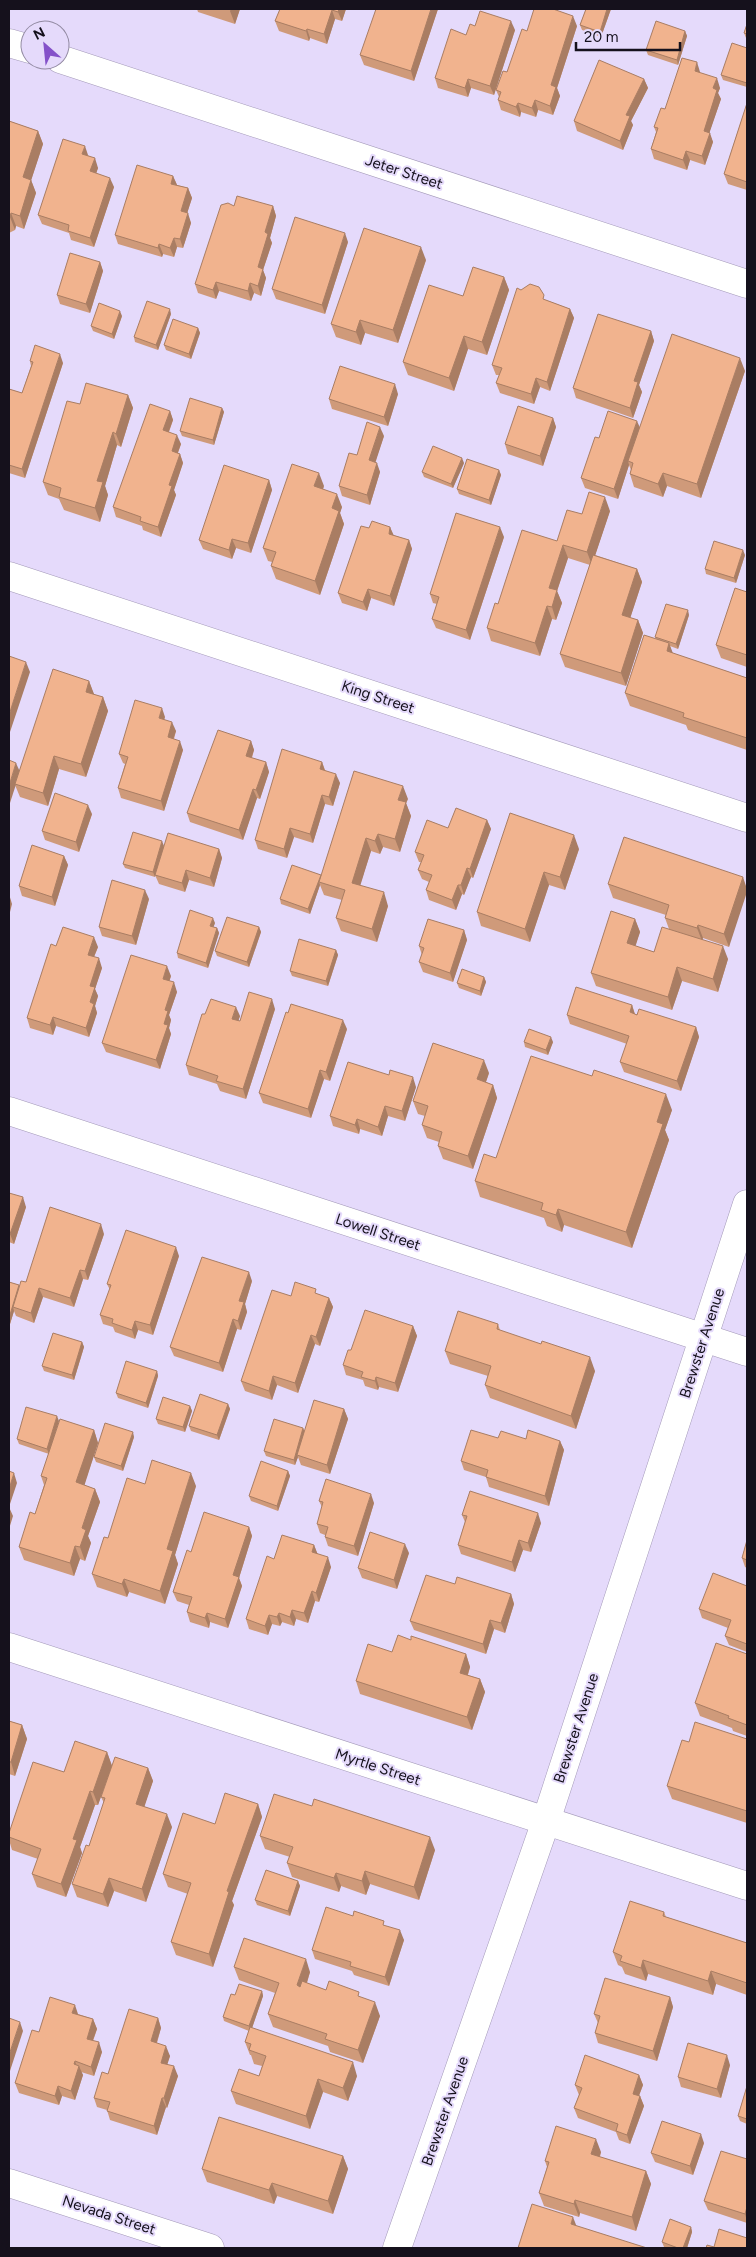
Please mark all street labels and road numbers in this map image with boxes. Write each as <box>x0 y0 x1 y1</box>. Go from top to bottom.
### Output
street label: Jeter Street <box>363 151 445 193</box>
street label: King Street <box>339 677 417 717</box>
street label: Lowell Street <box>333 1210 423 1254</box>
street label: Brewster Avenue <box>676 1286 728 1400</box>
street label: Brewster Avenue <box>550 1671 602 1785</box>
street label: Myrtle Street <box>333 1745 423 1789</box>
street label: Brewster Avenue <box>418 2054 472 2168</box>
street label: Nevada Street <box>60 2191 158 2239</box>

